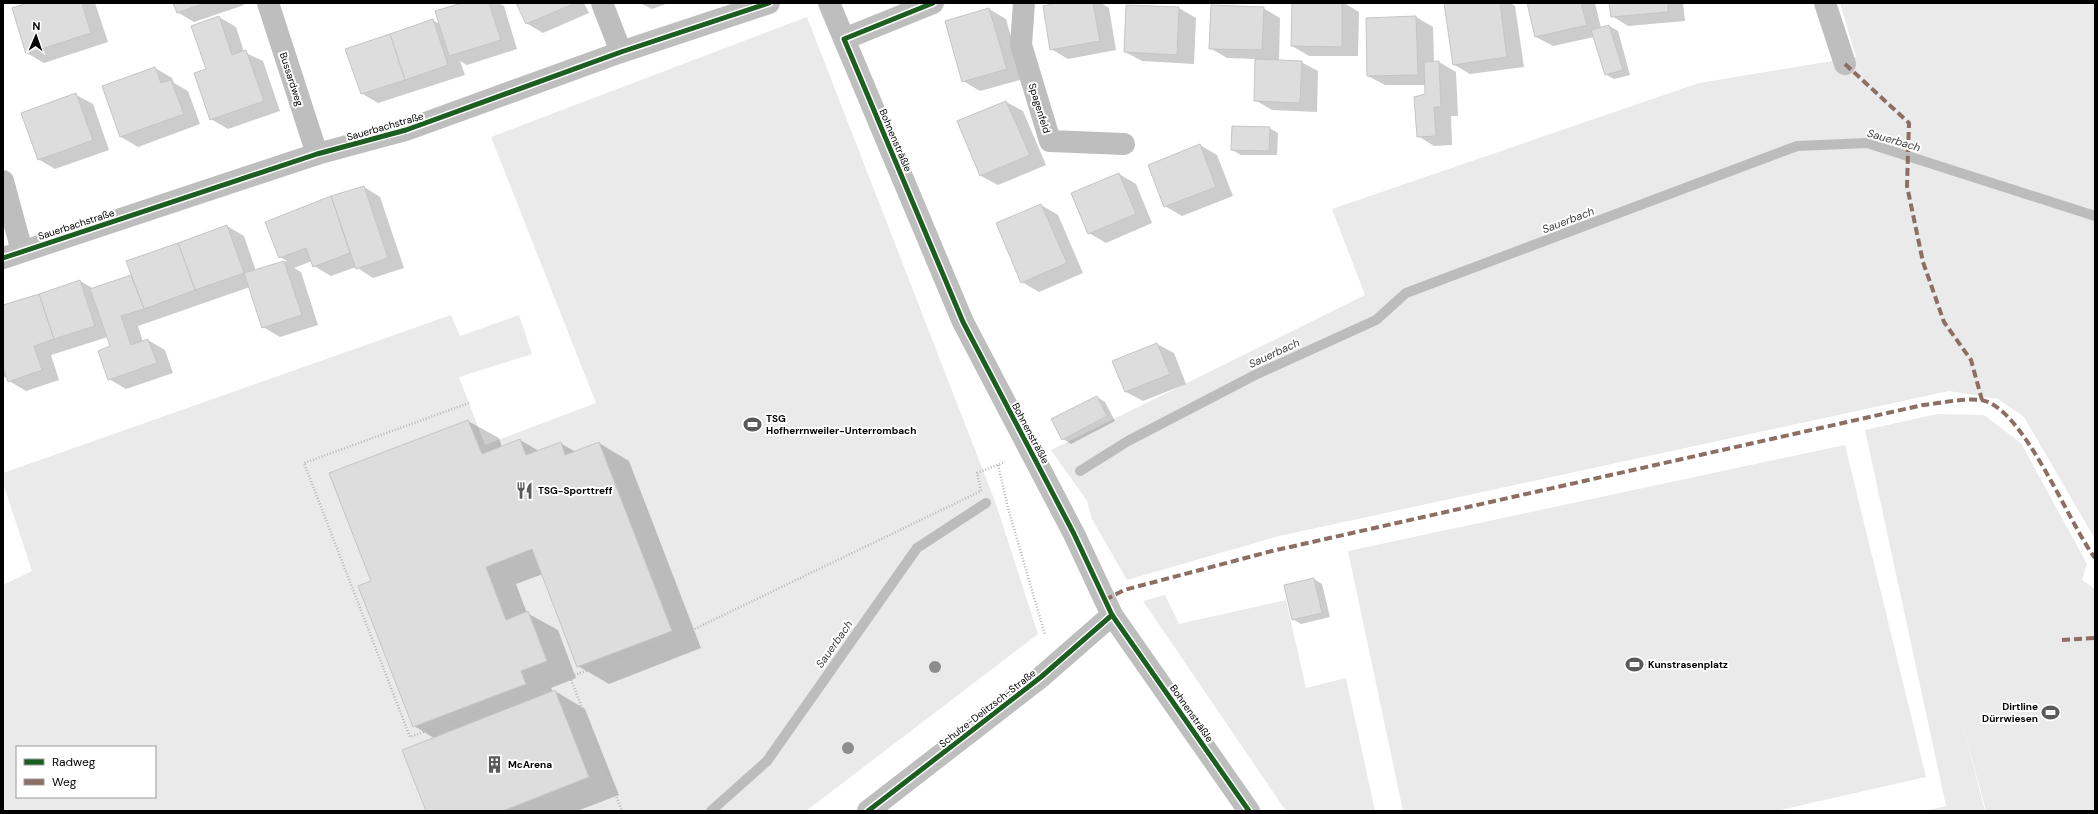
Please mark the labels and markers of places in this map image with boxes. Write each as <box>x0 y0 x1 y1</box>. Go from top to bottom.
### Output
place label: TSG Hofherrnweiler-Unterrombach <box>766 412 916 437</box>
sports icon: TSG Hofherrnweiler-Unterrombach <box>743 414 763 434</box>
restaurant icon: TSG-Sporttreff <box>515 480 535 500</box>
place label: TSG-Sporttreff <box>538 484 613 497</box>
sports icon: Kunstrasenplatz <box>1625 654 1645 674</box>
place label: Kunstrasenplatz <box>1648 658 1728 671</box>
place label: Dirtline Dürrwiesen <box>1982 700 2038 725</box>
sports icon: Dirtline Dürrwiesen <box>2041 702 2061 722</box>
building icon: McArena <box>485 754 505 774</box>
place label: McArena <box>508 758 552 771</box>

